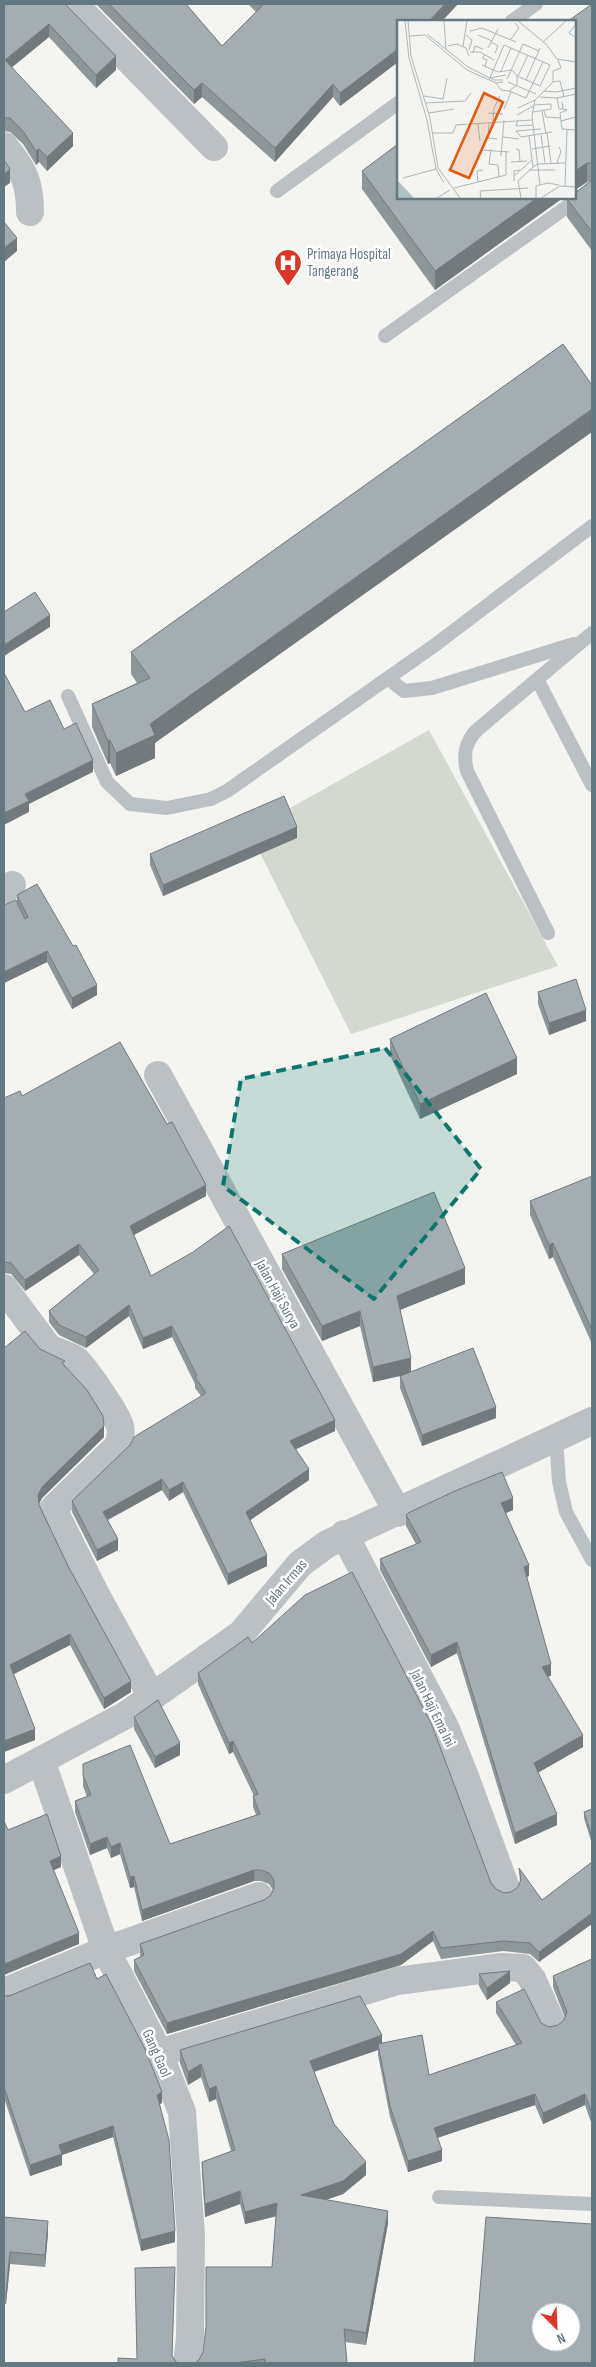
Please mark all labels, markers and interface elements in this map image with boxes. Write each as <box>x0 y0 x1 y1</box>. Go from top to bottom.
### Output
inset map <box>397 20 576 199</box>
place label: Primaya Hospital Tangerang <box>307 245 391 281</box>
hospital icon: Primaya Hospital Tangerang <box>273 248 303 287</box>
street label: Jalan Haji Surya <box>250 1256 304 1332</box>
street label: Jalan Irmas <box>261 1556 311 1610</box>
street label: Jalan Haji Ema Ini <box>405 1666 460 1750</box>
street label: Gang Gaol <box>138 2026 175 2080</box>
north arrow <box>531 2302 581 2352</box>
text: N <box>554 2329 568 2348</box>

